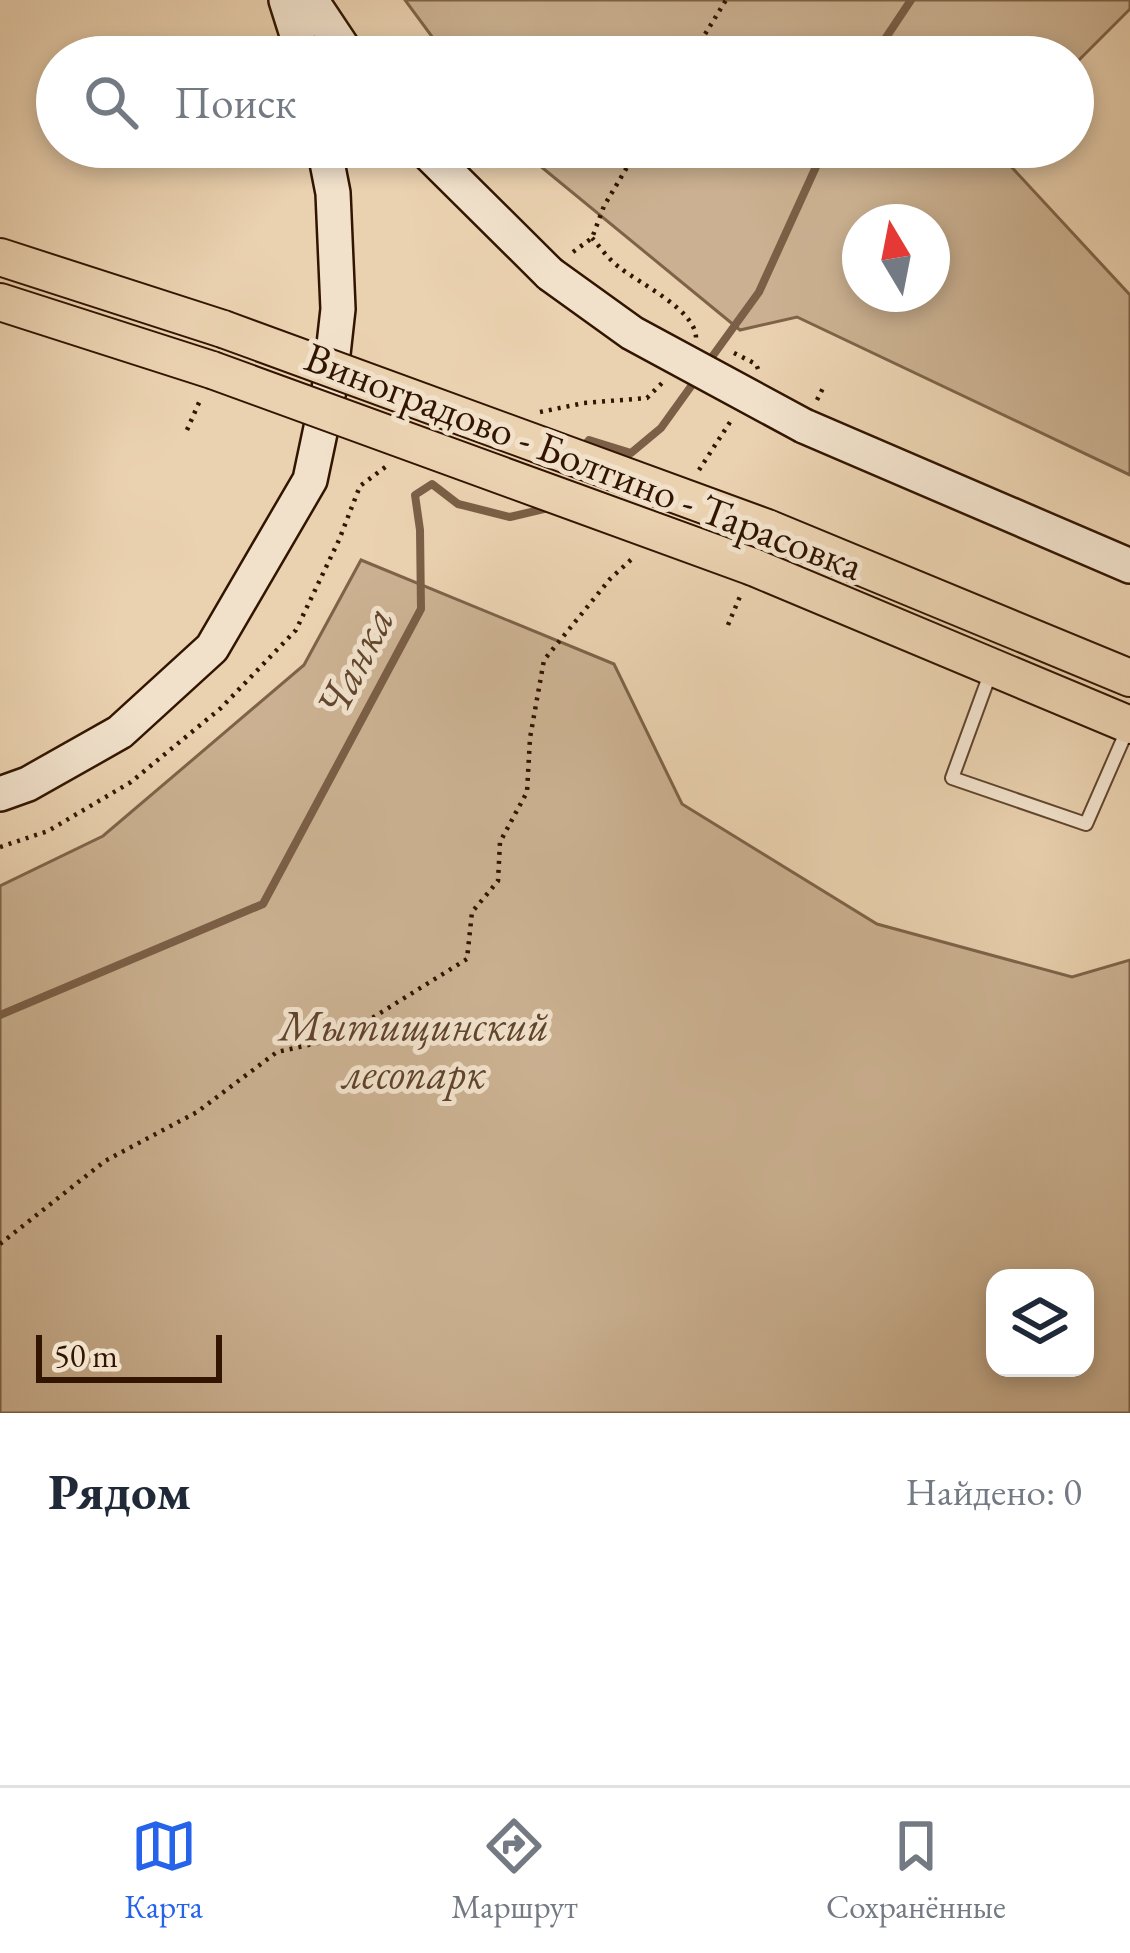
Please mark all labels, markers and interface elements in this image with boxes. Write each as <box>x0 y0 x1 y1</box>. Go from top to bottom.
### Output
search box <box>36 36 1094 168</box>
icon: search <box>78 69 144 135</box>
text: Поиск <box>174 73 296 131</box>
north arrow <box>842 204 950 312</box>
street label: Виноградово - Болтино - Тарасовка <box>297 329 871 593</box>
water label: Чанка <box>301 596 407 728</box>
park label: Мытищинский лесопарк <box>276 998 549 1101</box>
map controls <box>986 1269 1094 1377</box>
button: layers <box>986 1269 1094 1377</box>
scale bar <box>36 1329 222 1382</box>
text: 50 m <box>54 1334 118 1377</box>
text: Рядом <box>48 1458 191 1524</box>
text: Найдено: 0 <box>905 1466 1082 1517</box>
tab: Карта <box>124 1813 203 1928</box>
tab: Маршрут <box>451 1813 578 1928</box>
tab: Сохранённые <box>826 1813 1006 1928</box>

